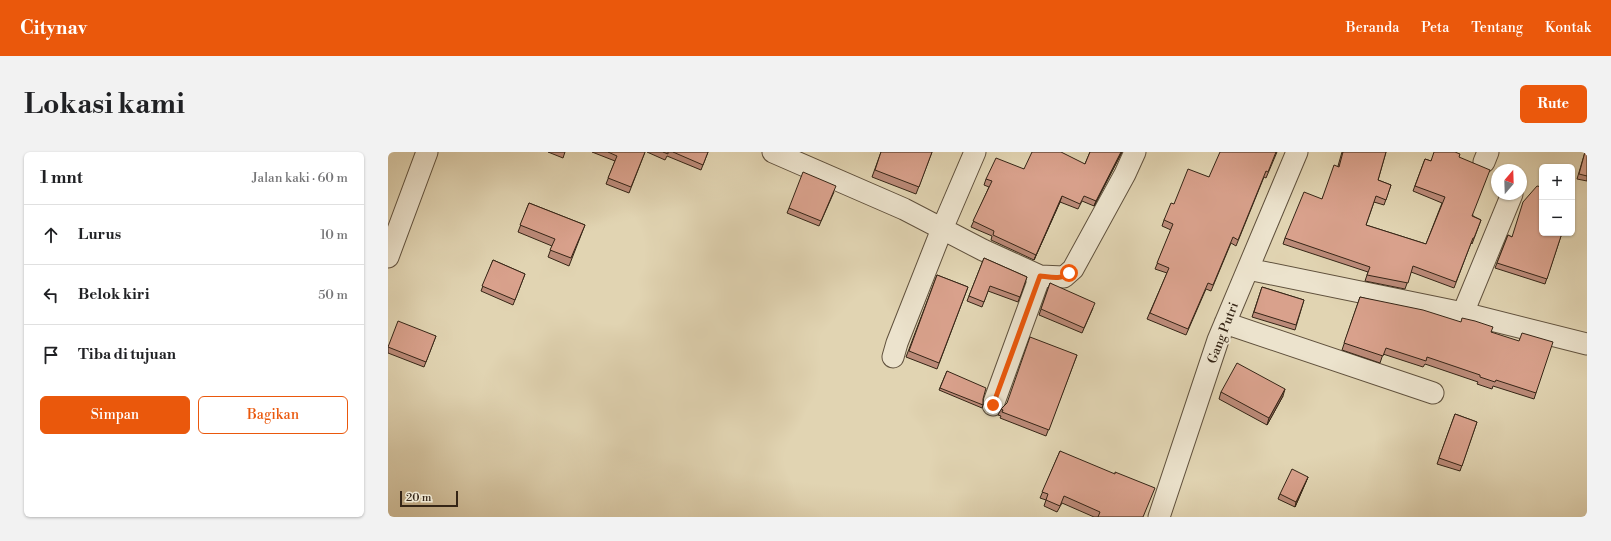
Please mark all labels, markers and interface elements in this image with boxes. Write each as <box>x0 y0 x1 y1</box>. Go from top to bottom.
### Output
text: Citynav <box>20 16 87 40</box>
text: Beranda <box>1346 19 1399 37</box>
text: Peta <box>1421 19 1449 37</box>
text: Tentang <box>1471 19 1523 37</box>
text: Kontak <box>1545 19 1591 37</box>
button: Rute <box>1520 85 1587 123</box>
text: Lokasi kami <box>24 87 185 122</box>
north arrow <box>1491 164 1527 200</box>
map controls <box>1539 164 1575 236</box>
button: + <box>1539 164 1575 200</box>
text: 1 mnt <box>40 167 83 189</box>
text: Jalan kaki · 60 m <box>252 170 348 186</box>
button: − <box>1539 200 1575 236</box>
icon: ahead <box>40 224 62 246</box>
text: Lurus <box>78 225 121 244</box>
text: 10 m <box>320 227 348 243</box>
route start <box>1060 264 1078 282</box>
icon: left <box>40 284 62 306</box>
text: Belok kiri <box>78 285 149 304</box>
text: 50 m <box>318 287 348 303</box>
street label: Gang Putri <box>1204 300 1242 366</box>
icon: arrive <box>40 344 62 366</box>
text: Tiba di tujuan <box>78 345 176 364</box>
button: Simpan <box>40 396 190 434</box>
button: Bagikan <box>198 396 348 434</box>
route end <box>984 396 1002 414</box>
scale bar <box>400 489 458 508</box>
text: 20 m <box>406 491 431 505</box>

